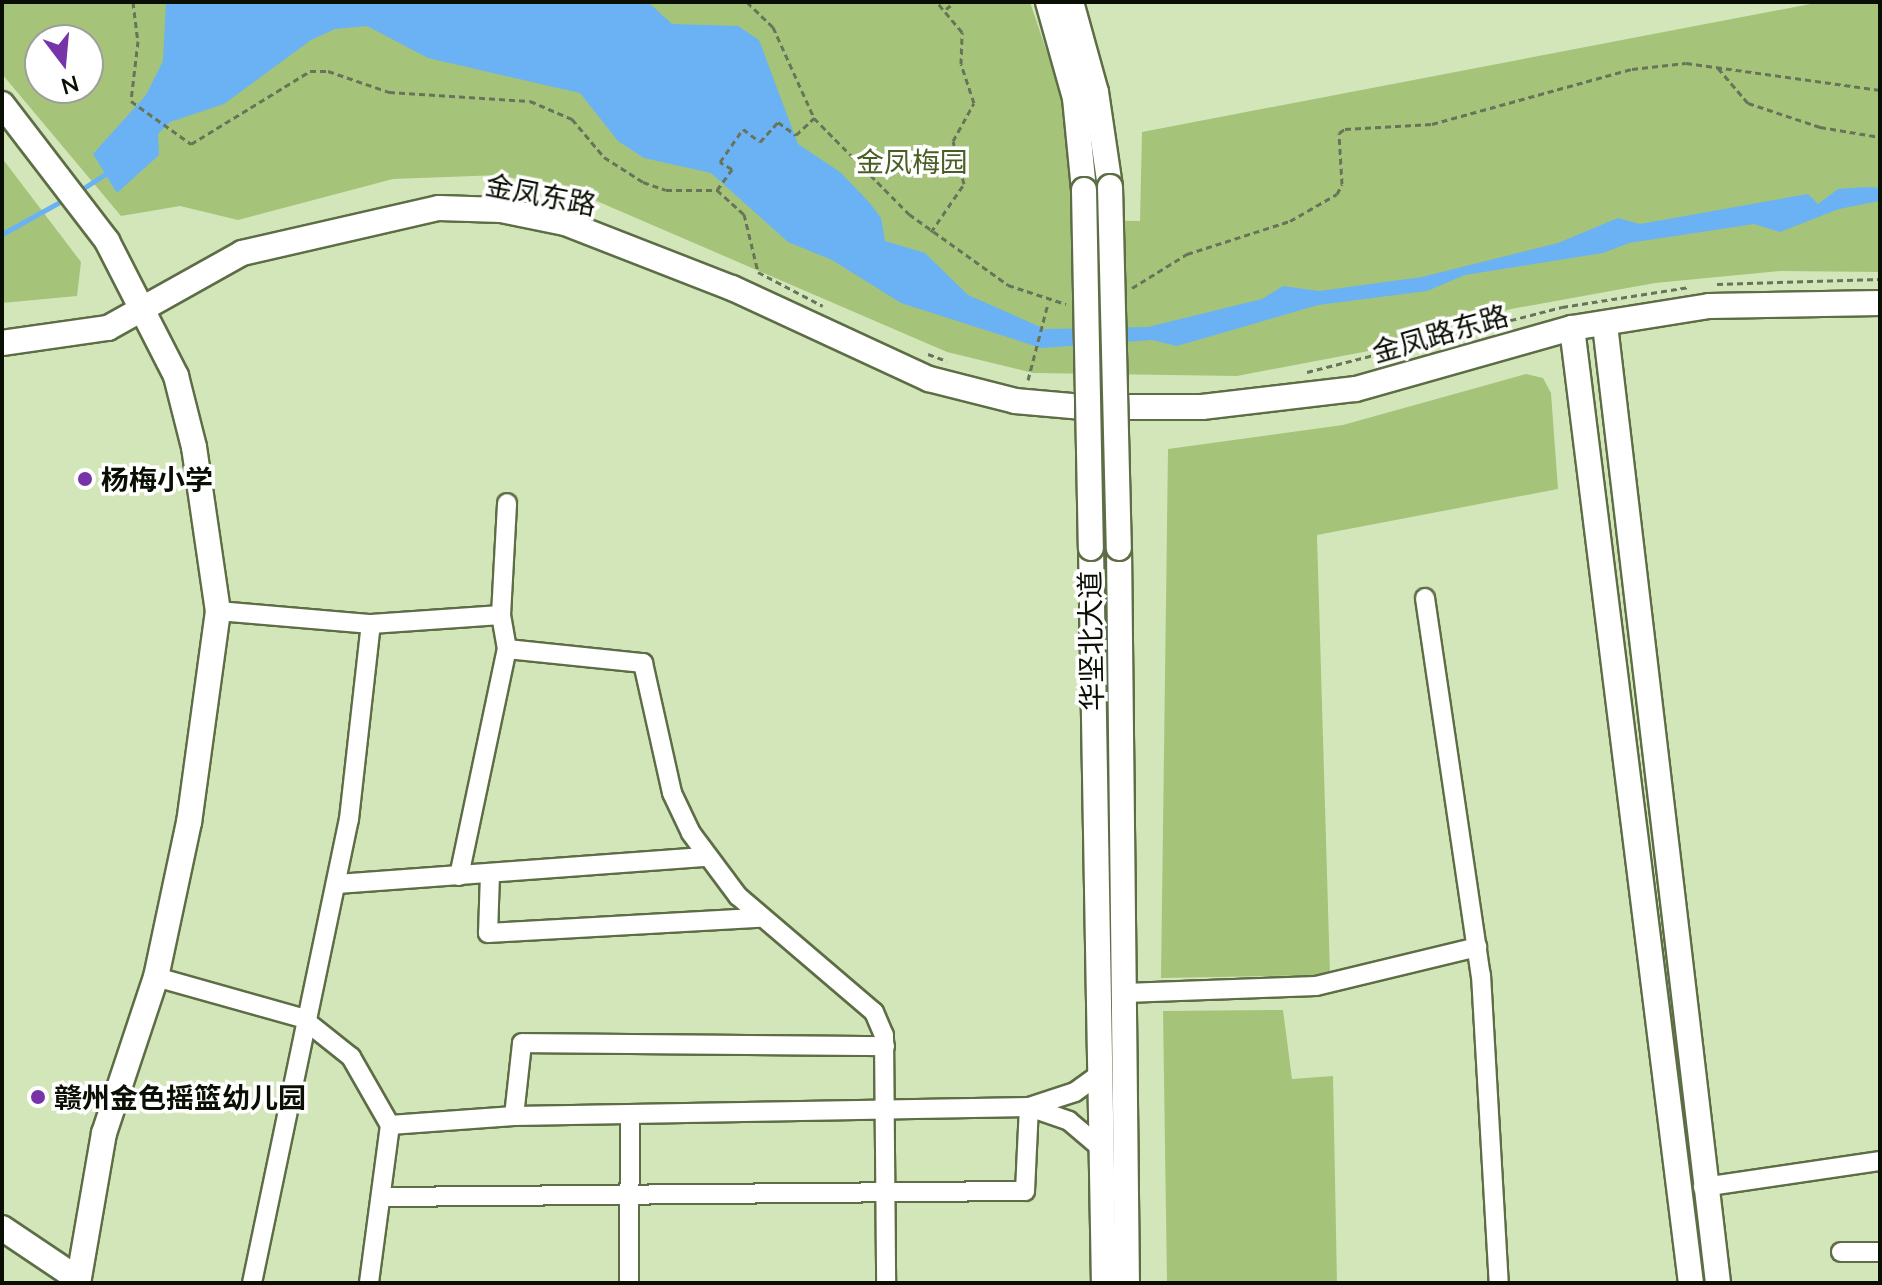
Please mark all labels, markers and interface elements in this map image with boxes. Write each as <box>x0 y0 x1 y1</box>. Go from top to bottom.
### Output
north arrow <box>24 24 104 104</box>
text: N <box>58 70 82 101</box>
park label: 金凤梅园 <box>856 144 968 178</box>
street label: 金凤东路 <box>483 167 599 221</box>
street label: 金凤路东路 <box>1368 298 1512 368</box>
place label: 杨梅小学 <box>101 462 213 496</box>
marker: 杨梅小学 <box>76 470 94 488</box>
street label: 华坚北大道 <box>1072 571 1108 711</box>
place label: 赣州金色摇篮幼儿园 <box>54 1080 306 1114</box>
marker: 赣州金色摇篮幼儿园 <box>29 1088 47 1106</box>

